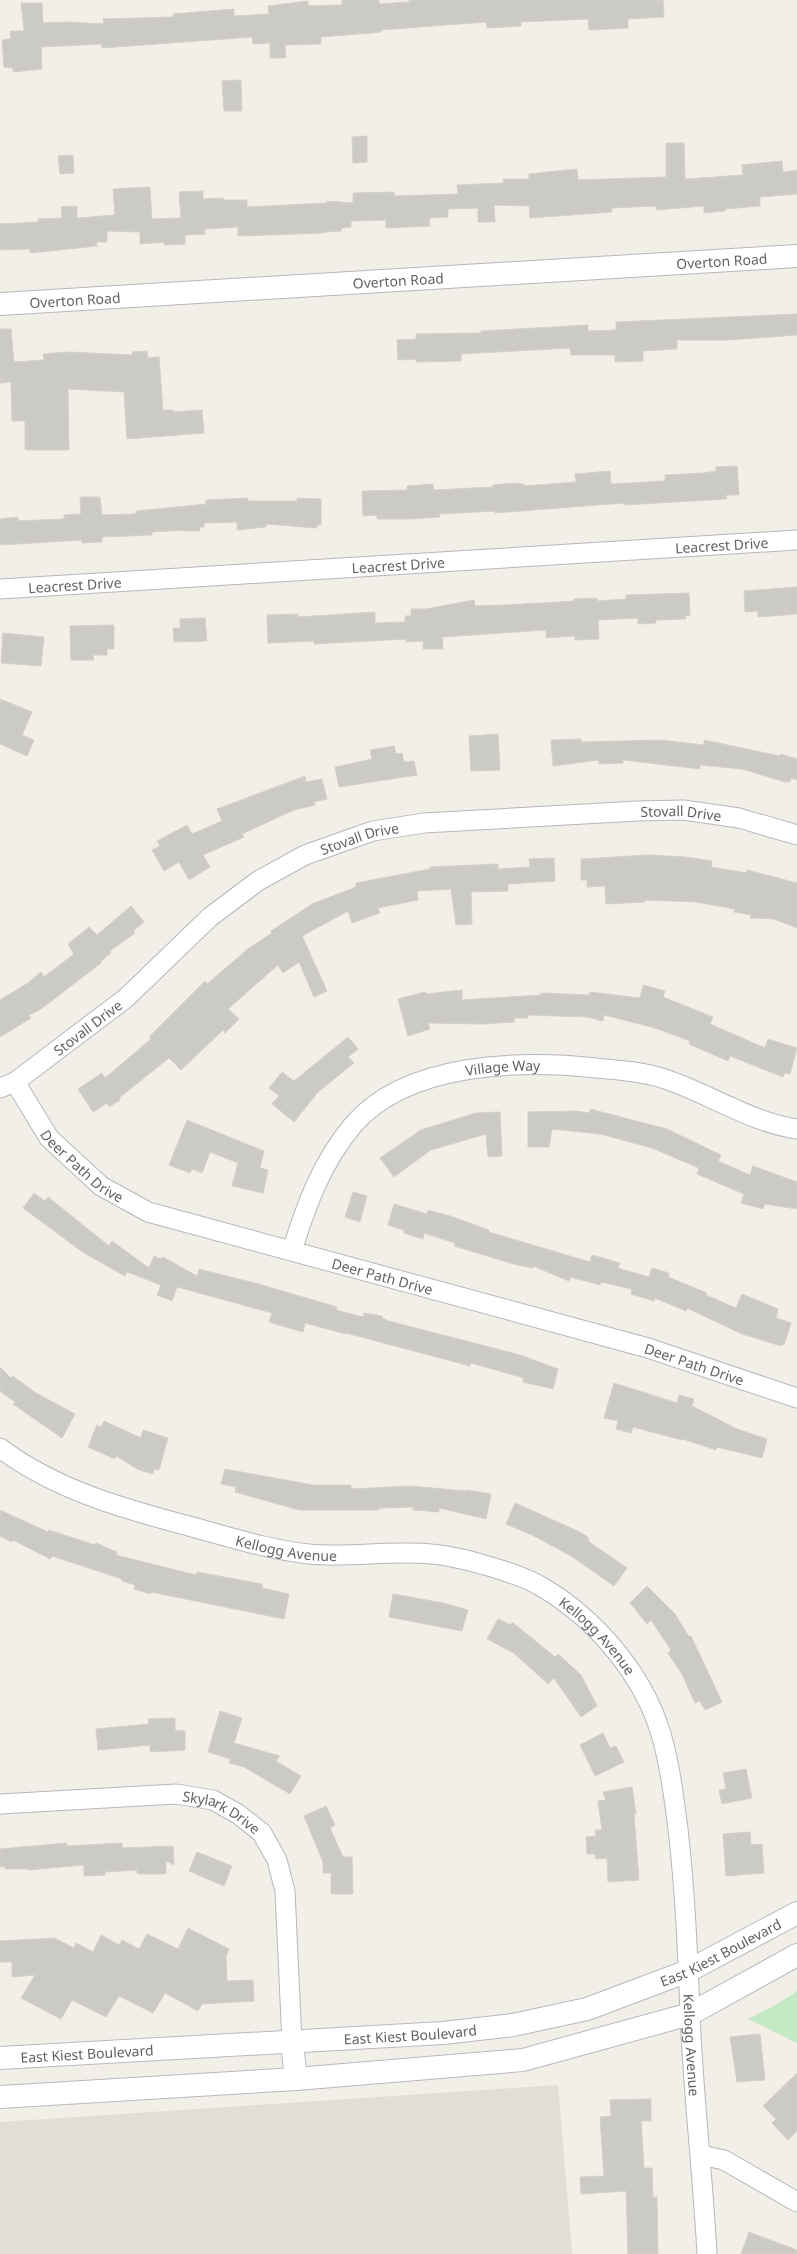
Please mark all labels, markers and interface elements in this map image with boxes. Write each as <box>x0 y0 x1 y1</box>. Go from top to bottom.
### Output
street label: Overton Road <box>676 248 768 273</box>
street label: Overton Road <box>352 268 444 292</box>
street label: Overton Road <box>29 287 121 312</box>
street label: Leacrest Drive <box>674 532 769 557</box>
street label: Leacrest Drive <box>351 552 446 577</box>
street label: Leacrest Drive <box>28 572 122 597</box>
street label: Stovall Drive <box>640 800 723 825</box>
street label: Stovall Drive <box>317 818 400 858</box>
street label: Stovall Drive <box>49 995 126 1059</box>
street label: Village Way <box>464 1055 541 1079</box>
street label: Deer Path Drive <box>36 1126 127 1206</box>
street label: Deer Path Drive <box>330 1253 435 1299</box>
street label: Deer Path Drive <box>642 1338 747 1389</box>
street label: Kellogg Avenue <box>234 1530 337 1565</box>
street label: Kellogg Avenue <box>556 1592 640 1678</box>
street label: Skylark Drive <box>181 1786 265 1838</box>
street label: East Kiest Boulevard <box>657 1914 784 1990</box>
street label: Kellogg Avenue <box>680 1993 705 2097</box>
street label: East Kiest Boulevard <box>343 2020 478 2048</box>
street label: East Kiest Boulevard <box>20 2040 154 2066</box>

